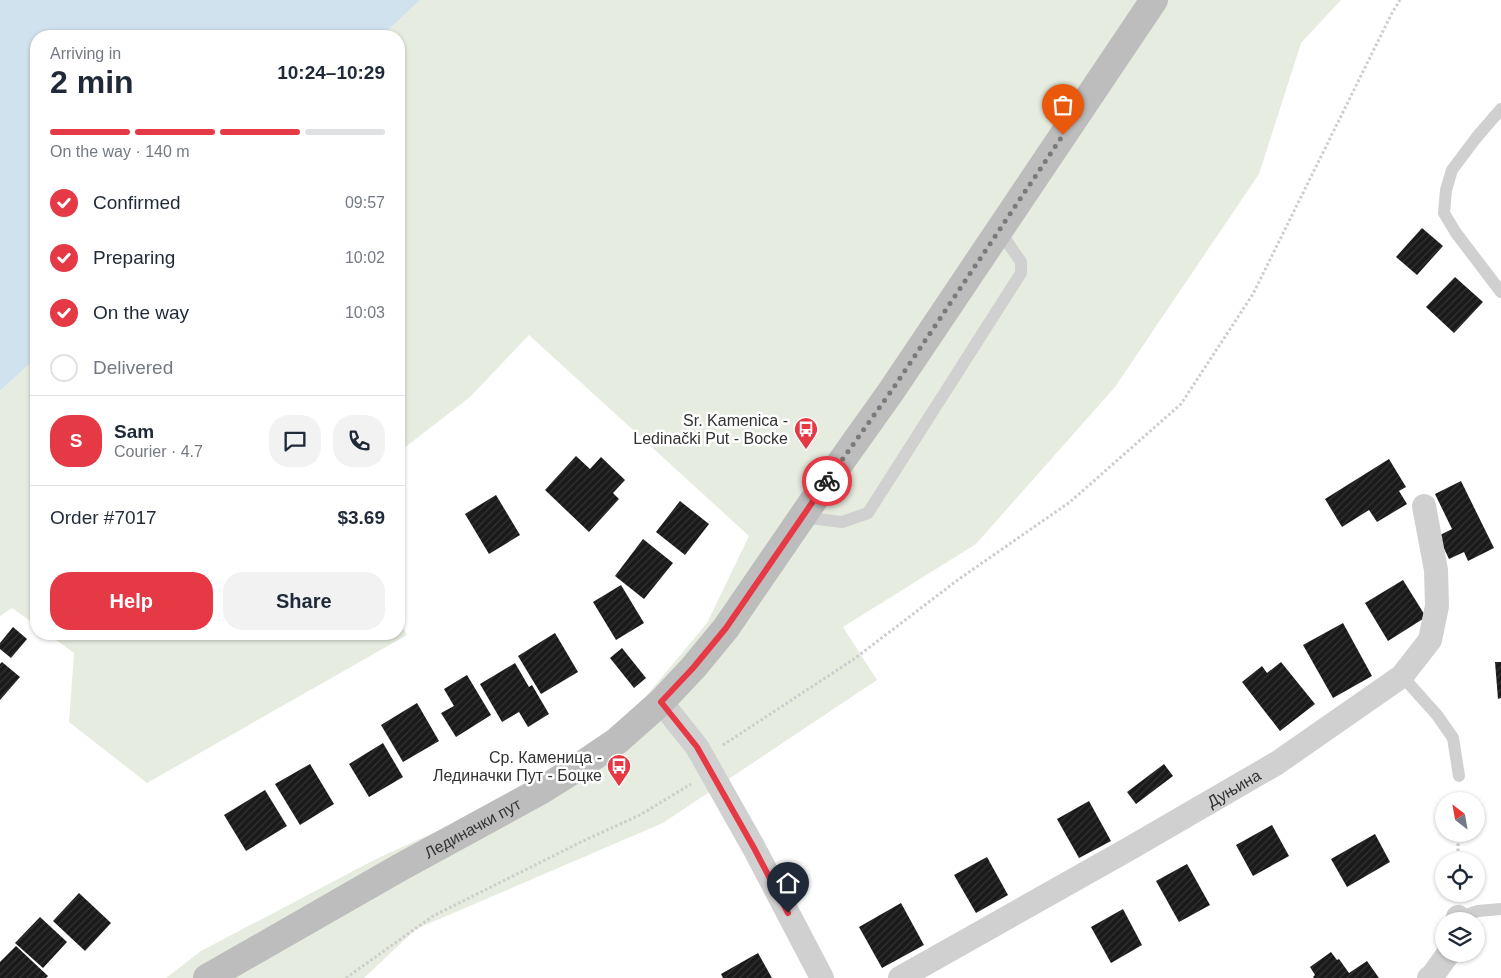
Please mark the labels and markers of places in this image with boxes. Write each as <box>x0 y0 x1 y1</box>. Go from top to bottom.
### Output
pin <box>1042 84 1084 135</box>
place label: Sr. Kamenica - Ledinački Put - Bocke <box>633 412 788 447</box>
bus stop icon: Sr. Kamenica - Ledinački Put - Bocke <box>793 416 819 450</box>
place label: Ср. Каменица - Лединачки Пут - Боцке <box>433 749 602 784</box>
bus stop icon: Ср. Каменица - Лединачки Пут - Боцке <box>606 753 632 787</box>
pin <box>767 862 809 913</box>

